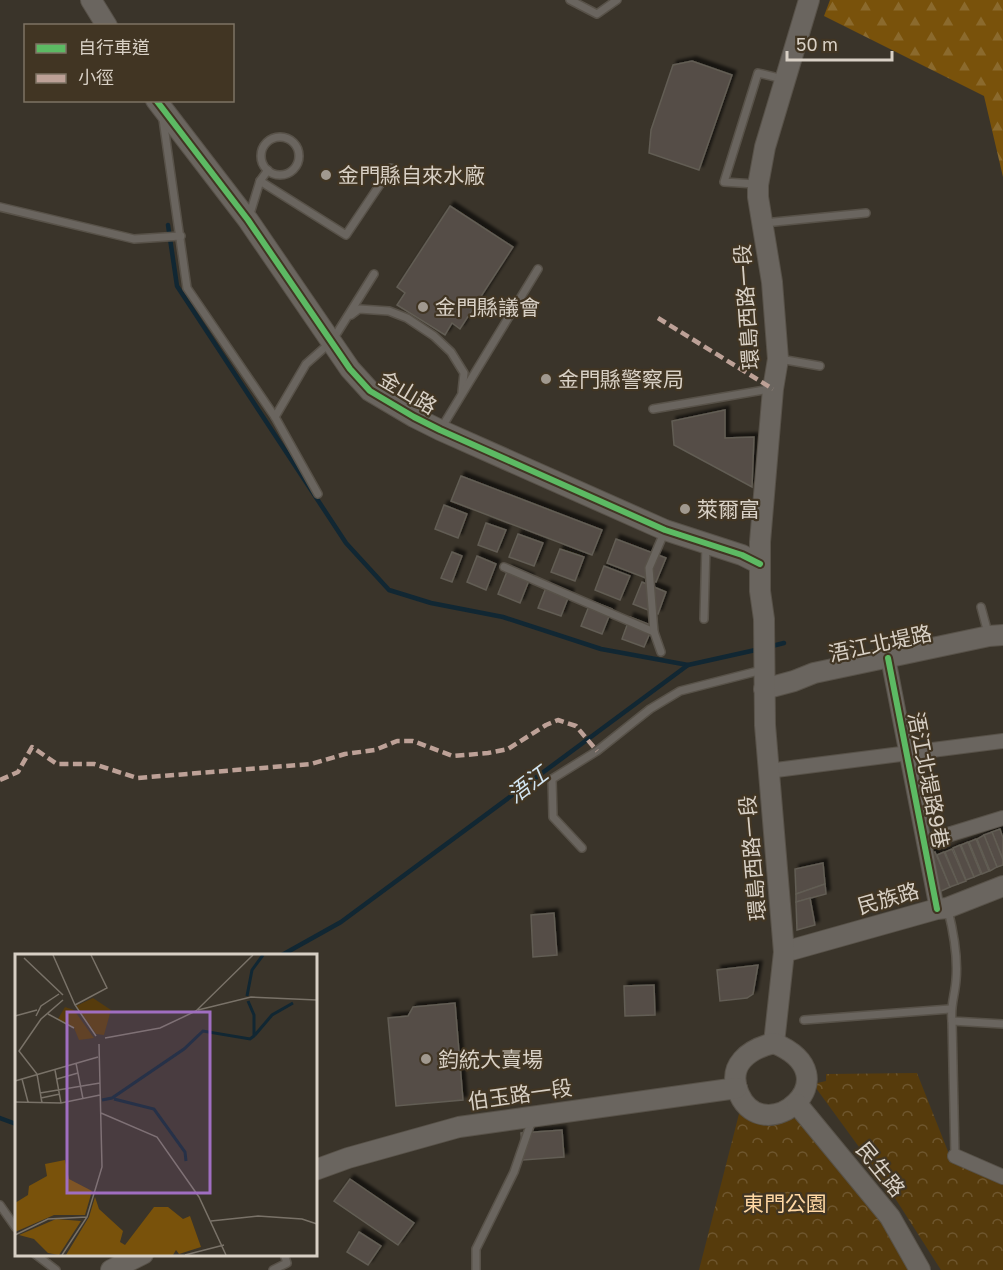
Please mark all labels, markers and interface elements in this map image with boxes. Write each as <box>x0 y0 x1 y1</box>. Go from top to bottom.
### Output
legend <box>24 24 234 102</box>
scale bar <box>787 24 892 62</box>
text: 50 m <box>796 33 838 55</box>
text: 自行車道 <box>78 36 150 58</box>
text: 小徑 <box>78 66 114 88</box>
place label: 金門縣自來水廠 <box>338 162 485 188</box>
marker: 金門縣自來水廠 <box>319 168 333 182</box>
street label: 環島西路一段 <box>729 243 763 371</box>
place label: 金門縣議會 <box>435 294 540 320</box>
marker: 金門縣議會 <box>416 300 430 314</box>
street label: 金山路 <box>374 365 442 419</box>
place label: 金門縣警察局 <box>558 366 684 392</box>
marker: 金門縣警察局 <box>539 372 553 386</box>
place label: 萊爾富 <box>697 496 760 522</box>
marker: 萊爾富 <box>678 502 692 516</box>
street label: 浯江北堤路 <box>826 619 934 667</box>
street label: 浯江北堤路9巷 <box>903 709 955 851</box>
water label: 浯江 <box>501 759 554 808</box>
street label: 環島西路一段 <box>734 794 770 922</box>
street label: 民族路 <box>854 877 922 919</box>
inset map <box>15 954 316 1255</box>
place label: 鈞統大賣場 <box>438 1046 543 1072</box>
marker: 鈞統大賣場 <box>419 1052 433 1066</box>
street label: 伯玉路一段 <box>466 1074 574 1114</box>
street label: 民生路 <box>851 1136 911 1202</box>
park label: 東門公園 <box>743 1190 827 1216</box>

